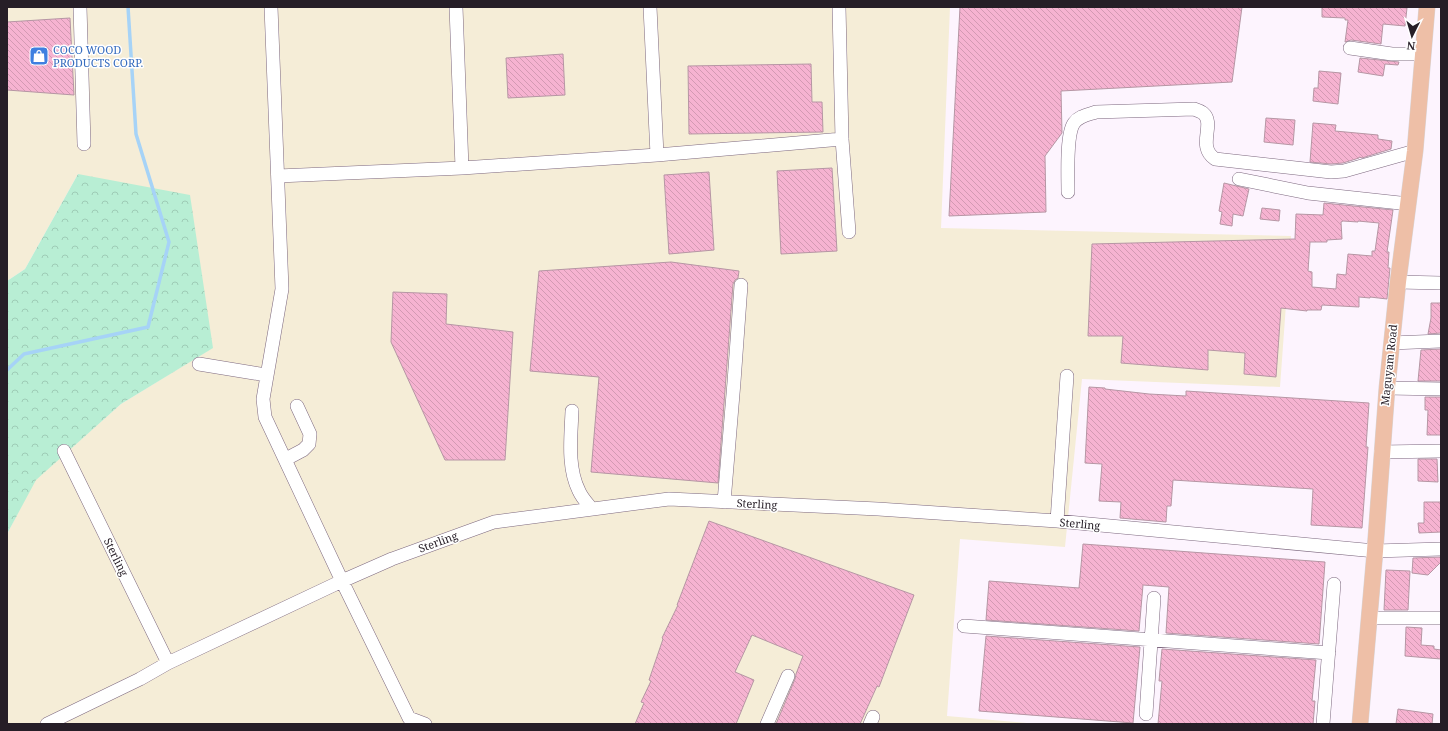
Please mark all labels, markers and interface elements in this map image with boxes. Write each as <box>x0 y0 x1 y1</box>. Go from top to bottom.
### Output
north arrow <box>1392 16 1432 56</box>
text: N <box>1406 39 1416 54</box>
place label: COCO WOOD PRODUCTS CORP. <box>53 42 143 70</box>
shop icon: COCO WOOD PRODUCTS CORP. <box>28 45 50 67</box>
street label: Maguyam Road <box>1377 323 1400 406</box>
street label: Sterling <box>736 495 778 512</box>
street label: Sterling <box>1059 514 1101 533</box>
street label: Sterling <box>416 527 460 556</box>
street label: Sterling <box>101 535 132 579</box>

